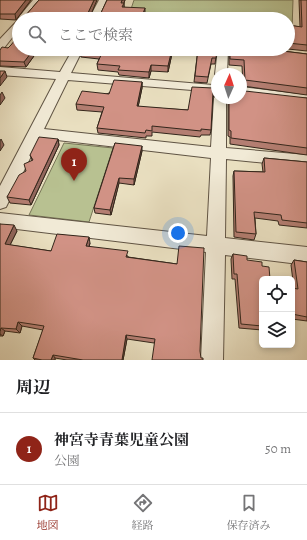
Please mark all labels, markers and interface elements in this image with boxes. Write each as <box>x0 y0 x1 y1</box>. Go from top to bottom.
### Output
search box <box>12 12 295 56</box>
icon: search <box>26 23 48 45</box>
text: ここで検索 <box>58 25 133 45</box>
north arrow <box>211 68 247 104</box>
pin: 1 <box>61 148 87 181</box>
your location <box>168 223 188 243</box>
map controls <box>259 276 295 348</box>
button: locate <box>259 276 295 312</box>
button: layers <box>259 312 295 348</box>
text: 周辺 <box>16 376 50 399</box>
text: 神宮寺青葉児童公園 <box>54 430 189 450</box>
text: 1 <box>27 440 31 457</box>
text: 50 m <box>265 440 291 457</box>
text: 公園 <box>54 452 80 469</box>
tab: 地図 <box>37 492 59 533</box>
tab: 経路 <box>132 492 154 533</box>
tab: 保存済み <box>227 492 271 533</box>

